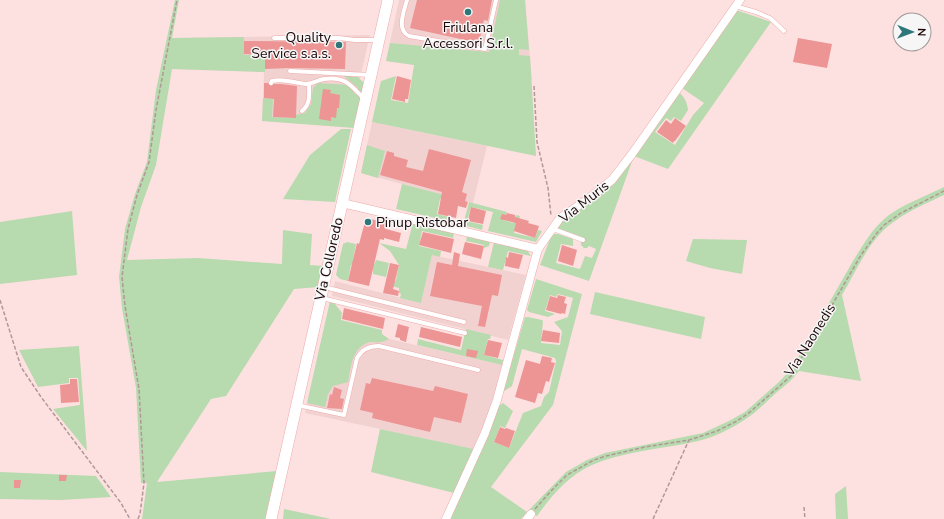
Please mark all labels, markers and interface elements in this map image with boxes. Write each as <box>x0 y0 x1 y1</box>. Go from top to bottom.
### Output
marker: Friulana Accessori S.r.l. <box>463 7 473 17</box>
north arrow <box>892 12 932 52</box>
place label: Friulana Accessori S.r.l. <box>423 18 513 53</box>
place label: Quality Service s.a.s. <box>251 28 332 63</box>
text: N <box>914 28 929 36</box>
marker: Quality Service s.a.s. <box>334 40 344 50</box>
street label: Via Muris <box>554 176 613 228</box>
place label: Pinup Ristobar <box>376 213 468 232</box>
street label: Via Colloredo <box>310 215 348 303</box>
marker: Pinup Ristobar <box>363 217 373 227</box>
street label: Via Naonedis <box>779 300 840 381</box>

